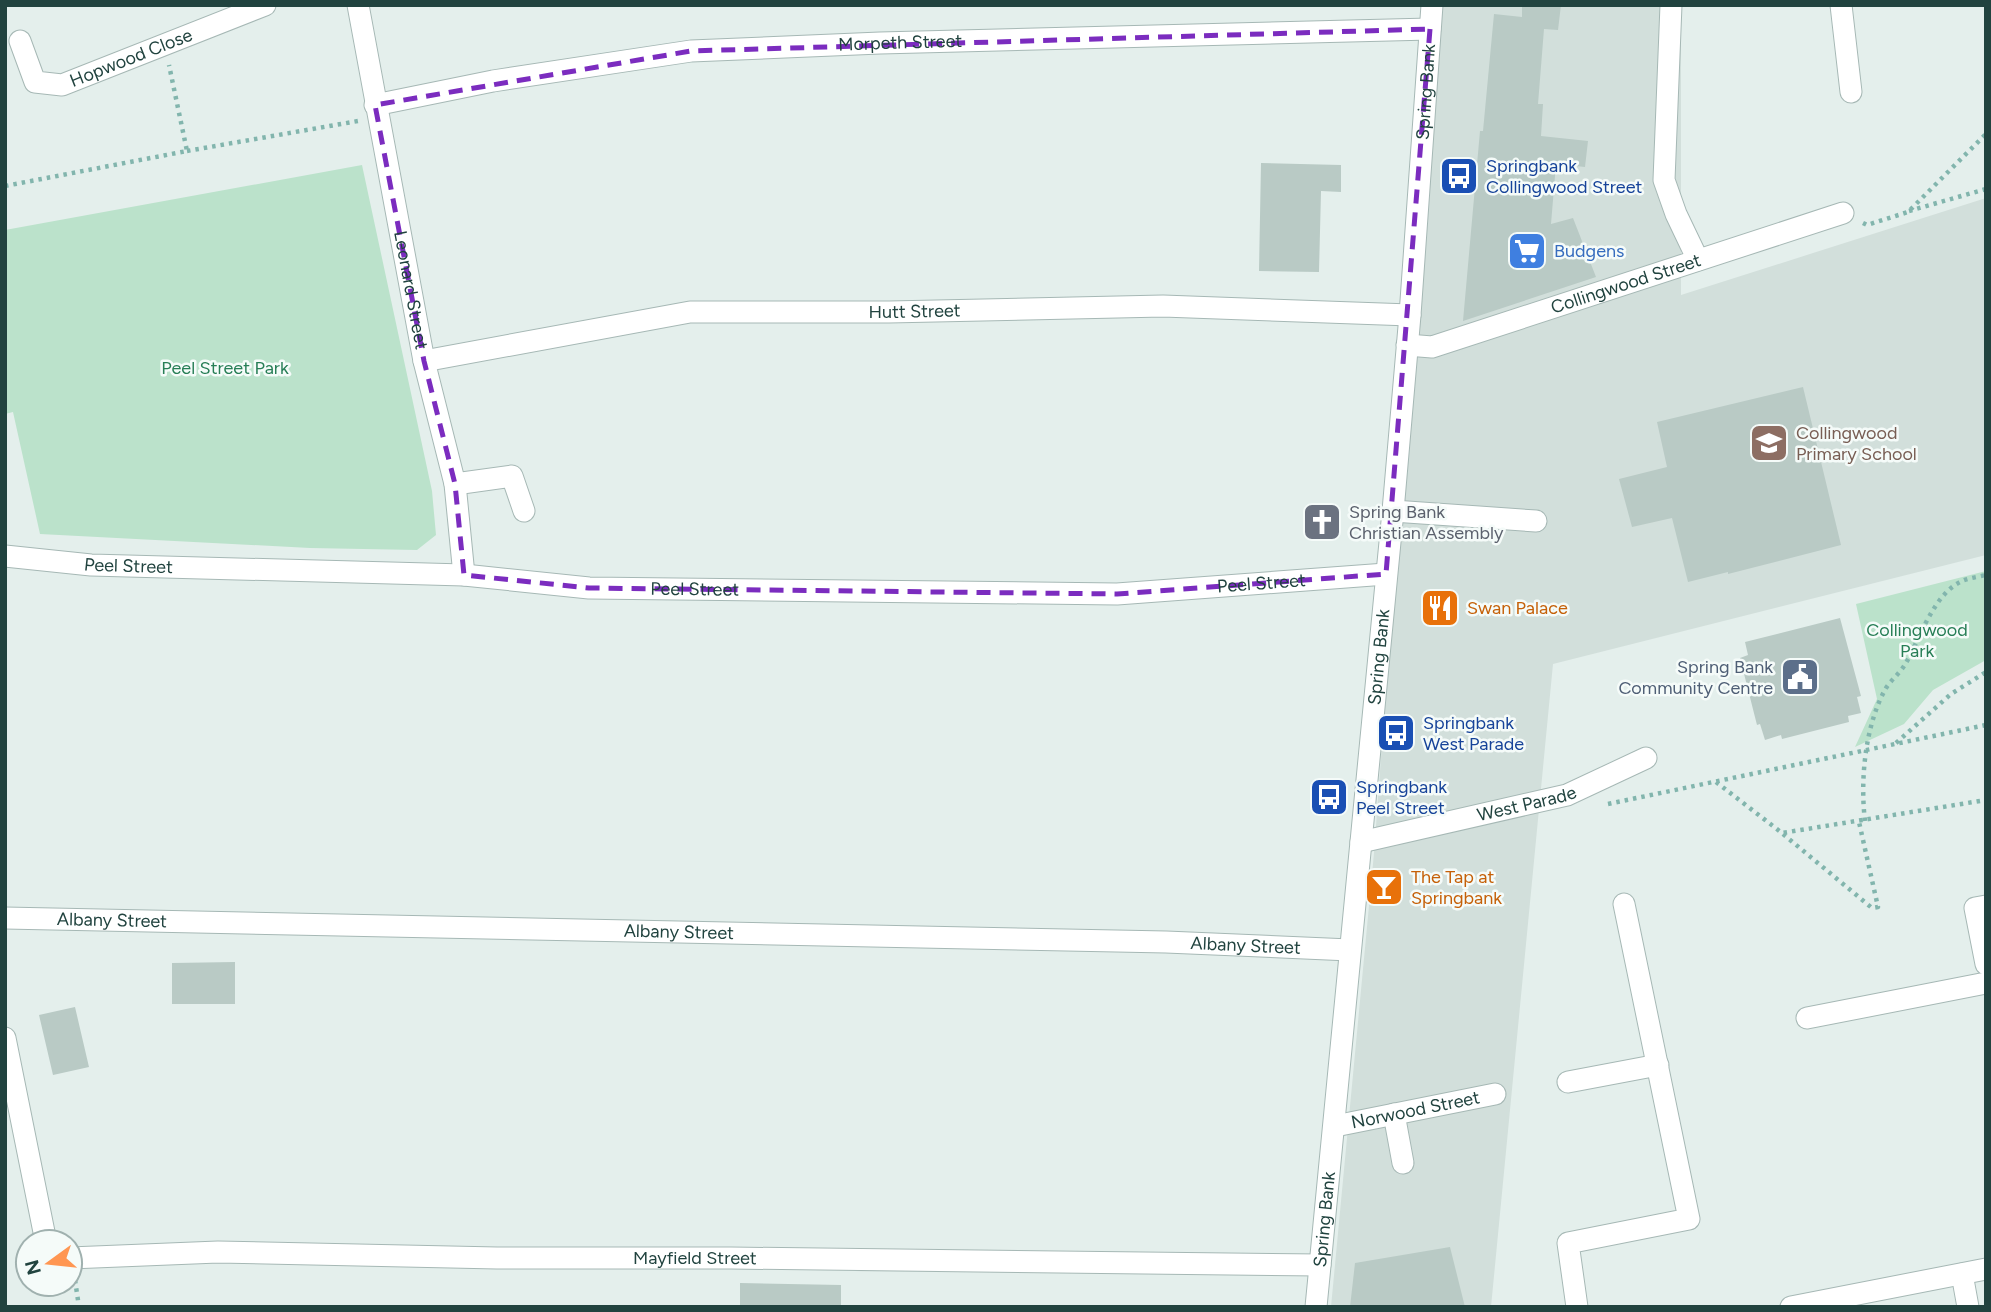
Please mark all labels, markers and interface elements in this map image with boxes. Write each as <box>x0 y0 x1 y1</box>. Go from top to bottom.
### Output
street label: Hopwood Close <box>67 24 196 92</box>
street label: Morpeth Street <box>838 30 963 56</box>
street label: Spring Bank <box>1411 43 1440 141</box>
bus stop icon: Springbank Collingwood Street <box>1438 155 1480 197</box>
place label: Springbank Collingwood Street <box>1486 155 1642 198</box>
street label: Leonard Street <box>389 229 433 352</box>
supermarket icon: Budgens <box>1506 230 1548 272</box>
place label: Budgens <box>1554 240 1624 262</box>
street label: Collingwood Street <box>1548 249 1704 318</box>
street label: Hutt Street <box>868 299 961 323</box>
park label: Peel Street Park <box>161 357 289 379</box>
school or university icon: Collingwood Primary School <box>1748 422 1790 464</box>
place label: Collingwood Primary School <box>1796 422 1917 465</box>
church icon: Spring Bank Christian Assembly <box>1301 501 1343 543</box>
place label: Spring Bank Christian Assembly <box>1349 501 1504 544</box>
street label: Peel Street <box>83 553 173 578</box>
street label: Peel Street <box>1216 569 1307 598</box>
street label: Peel Street <box>650 578 739 601</box>
restaurant icon: Swan Palace <box>1419 587 1461 629</box>
place label: Swan Palace <box>1467 597 1568 619</box>
street label: Spring Bank <box>1363 608 1394 706</box>
park label: Collingwood Park <box>1866 619 1968 662</box>
place label: Spring Bank Community Centre <box>1618 656 1773 699</box>
public building icon: Spring Bank Community Centre <box>1779 656 1821 698</box>
bus stop icon: Springbank West Parade <box>1375 712 1417 754</box>
place label: Springbank West Parade <box>1423 712 1524 755</box>
bus stop icon: Springbank Peel Street <box>1308 776 1350 818</box>
place label: Springbank Peel Street <box>1356 776 1447 819</box>
street label: West Parade <box>1475 781 1580 826</box>
bar icon: The Tap at Springbank <box>1363 866 1405 908</box>
place label: The Tap at Springbank <box>1411 866 1502 909</box>
street label: Albany Street <box>57 908 167 932</box>
street label: Albany Street <box>624 920 734 944</box>
street label: Albany Street <box>1190 932 1301 959</box>
street label: Norwood Street <box>1349 1086 1482 1134</box>
street label: Spring Bank <box>1309 1170 1340 1268</box>
north arrow <box>14 1228 84 1298</box>
street label: Mayfield Street <box>633 1247 757 1269</box>
text: N <box>20 1257 46 1277</box>

